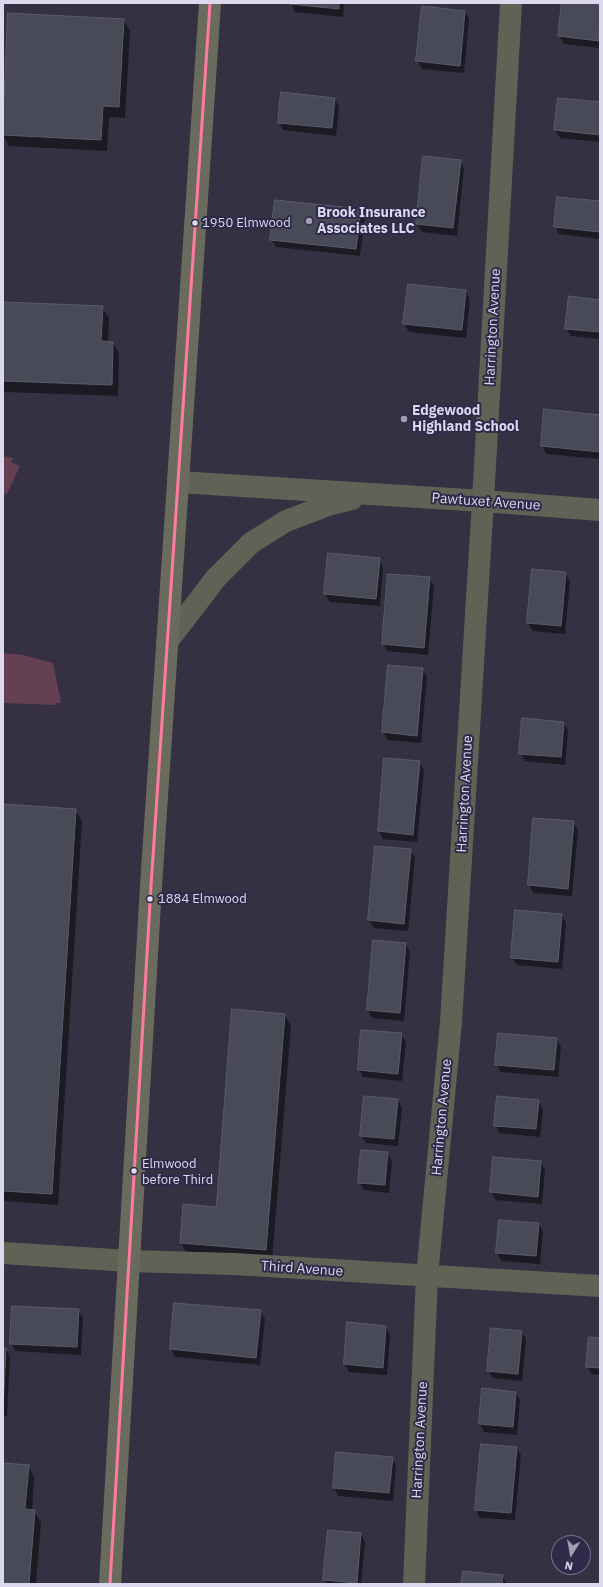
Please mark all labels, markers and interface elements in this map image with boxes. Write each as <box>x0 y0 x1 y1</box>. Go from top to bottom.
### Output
place label: Brook Insurance Associates LLC <box>317 205 426 238</box>
place label: 1950 Elmwood <box>202 215 291 231</box>
marker: Brook Insurance Associates LLC <box>304 216 314 226</box>
marker: 1950 Elmwood <box>190 218 200 228</box>
street label: Harrington Avenue <box>482 268 504 386</box>
place label: Edgewood Highland School <box>412 403 519 436</box>
marker: Edgewood Highland School <box>399 414 409 424</box>
street label: Pawtuxet Avenue <box>431 490 541 514</box>
street label: Harrington Avenue <box>454 735 476 853</box>
place label: 1884 Elmwood <box>158 891 247 907</box>
marker: 1884 Elmwood <box>145 894 155 904</box>
street label: Harrington Avenue <box>429 1058 455 1176</box>
place label: Elmwood before Third <box>142 1156 213 1187</box>
marker: Elmwood before Third <box>129 1166 139 1176</box>
street label: Third Avenue <box>260 1258 344 1280</box>
street label: Harrington Avenue <box>409 1381 431 1499</box>
north arrow <box>551 1535 591 1575</box>
text: N <box>564 1558 574 1573</box>

